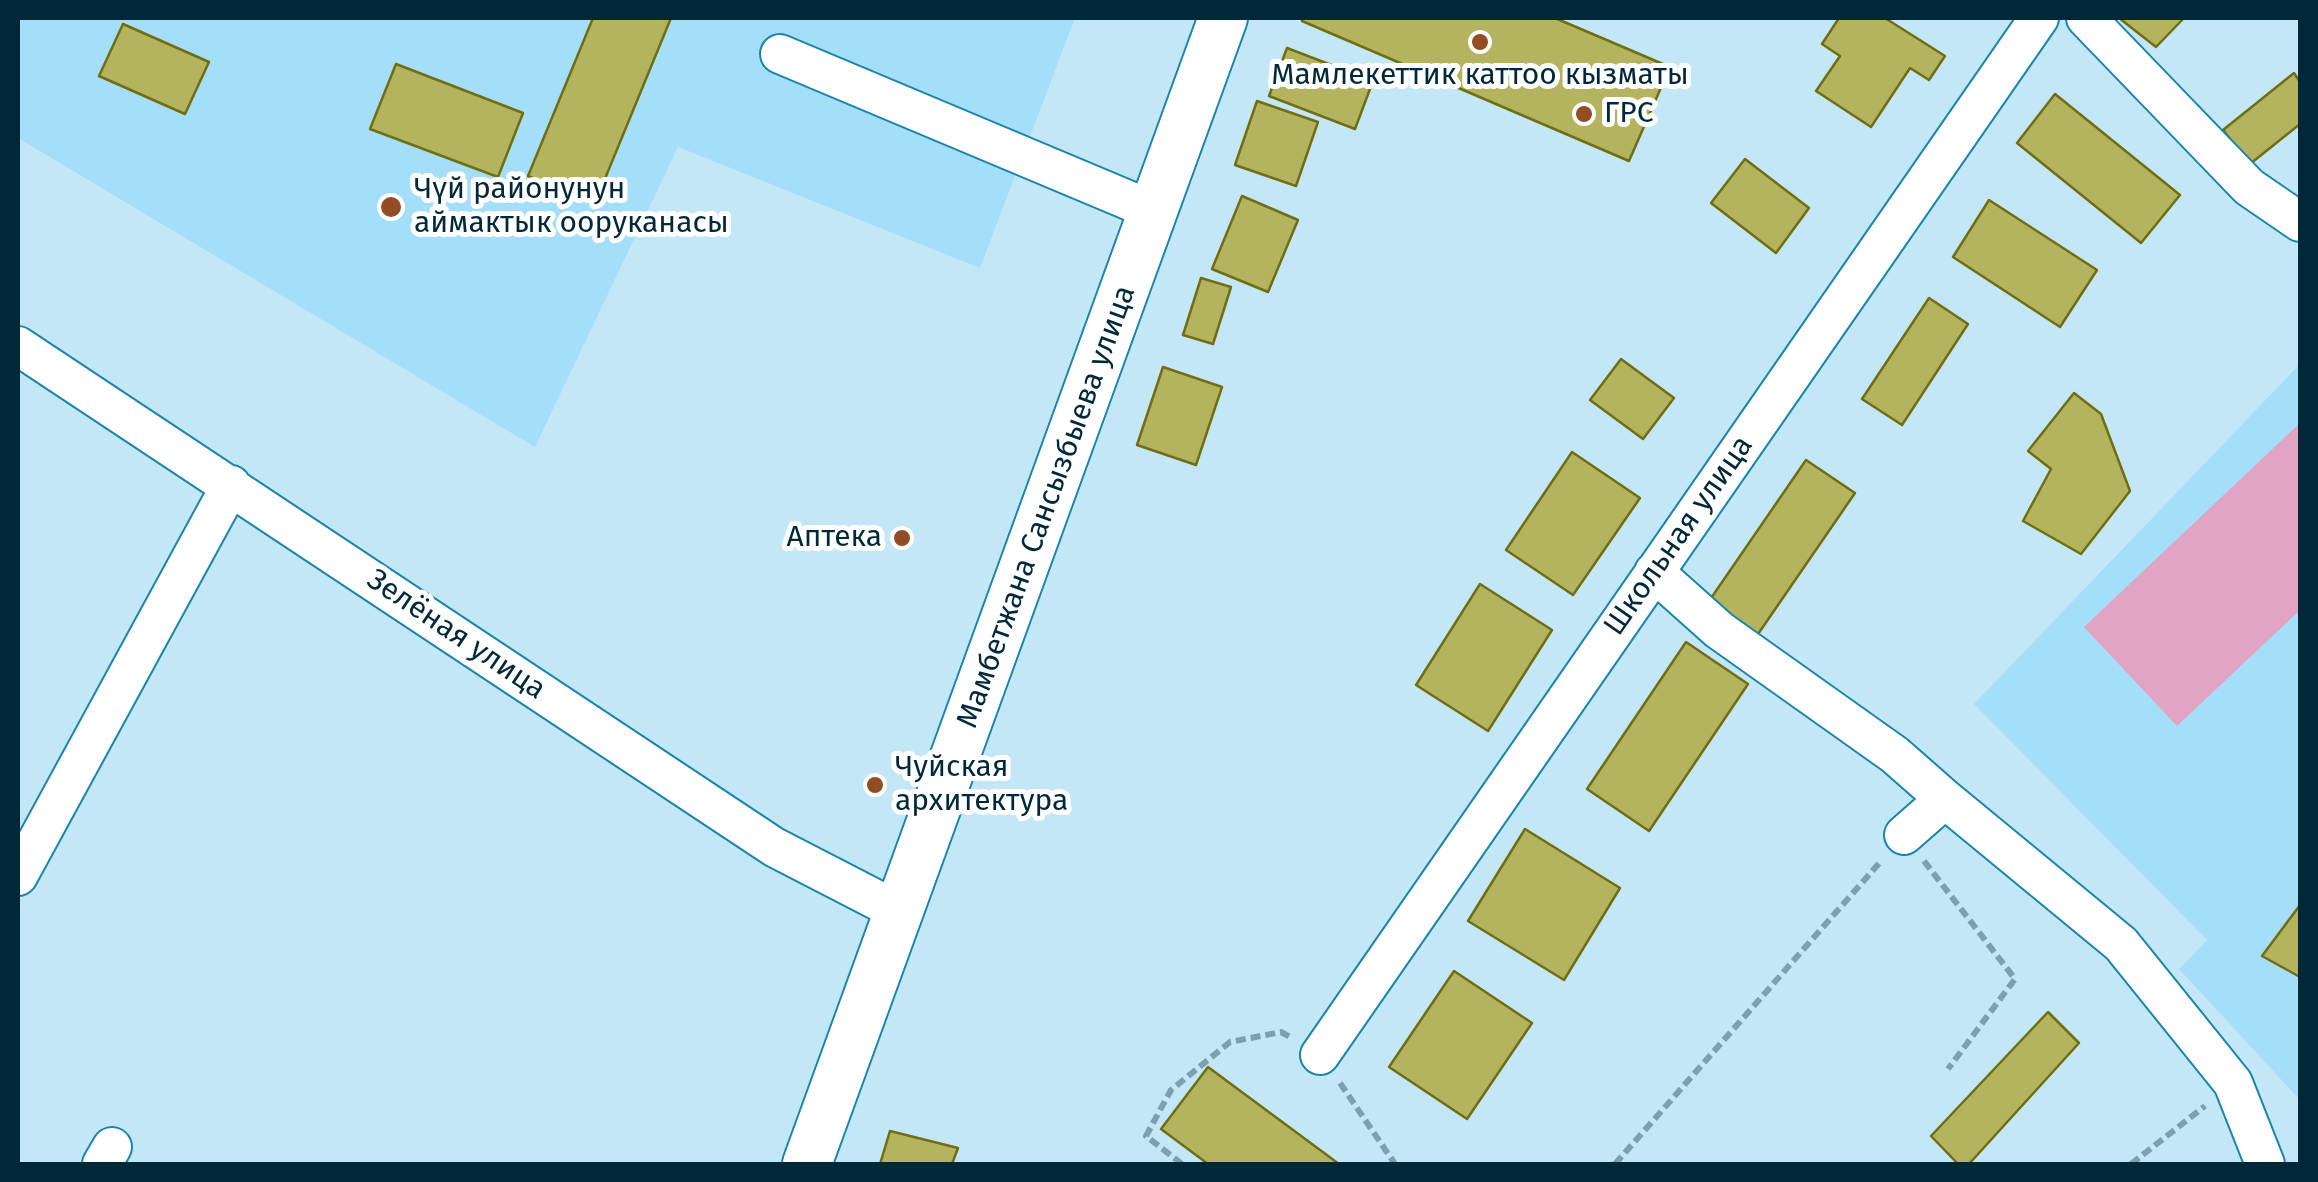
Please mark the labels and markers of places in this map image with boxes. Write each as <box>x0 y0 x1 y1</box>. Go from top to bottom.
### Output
marker: Мамлекеттик каттоо кызматы <box>1469 31 1491 53</box>
place label: Мамлекеттик каттоо кызматы <box>1271 58 1689 94</box>
place label: ГРС <box>1604 96 1653 132</box>
marker: ГРС <box>1573 103 1595 125</box>
place label: Чүй районунун аймактык ооруканасы <box>414 172 729 242</box>
marker: Чүй районунун аймактык ооруканасы <box>378 194 404 220</box>
place label: Аптека <box>787 520 882 556</box>
marker: Аптека <box>891 527 913 549</box>
place label: Чуйская архитектура <box>895 750 1068 820</box>
marker: Чуйская архитектура <box>864 774 886 796</box>

